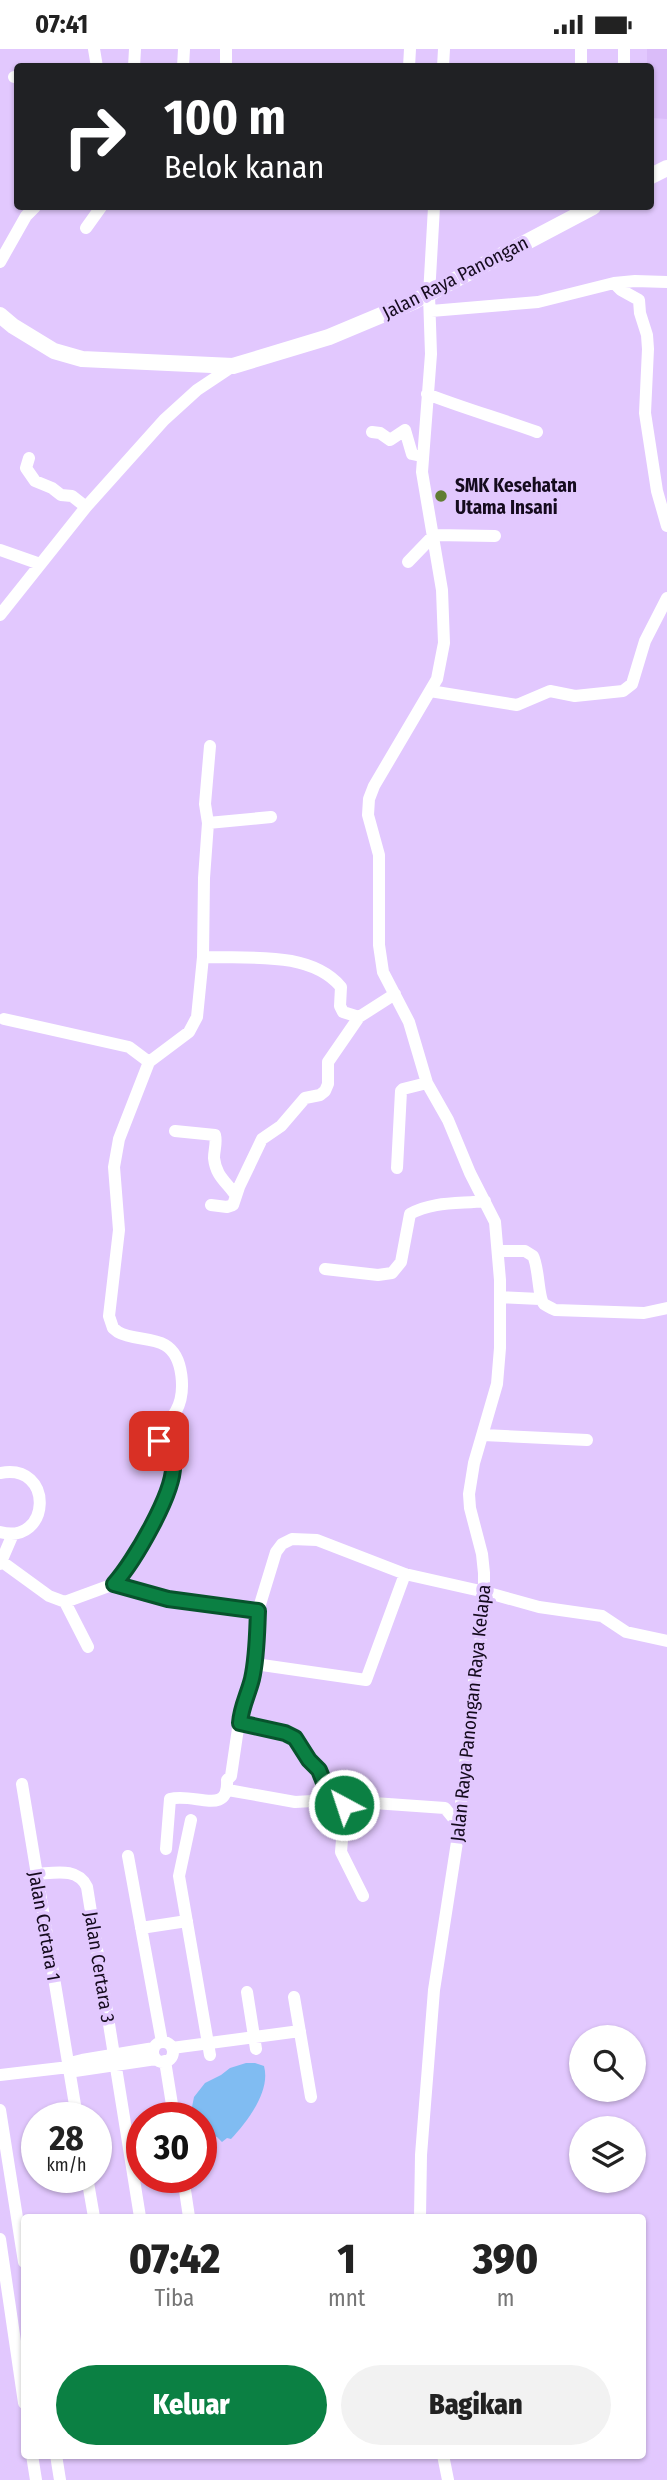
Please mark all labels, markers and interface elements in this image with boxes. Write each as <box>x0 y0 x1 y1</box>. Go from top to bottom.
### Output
text: 07:41 <box>35 9 88 40</box>
text: 100 m <box>164 88 286 147</box>
icon: right <box>49 91 140 182</box>
text: Belok kanan <box>164 148 324 186</box>
street label: Jalan Raya Panongan <box>379 231 532 324</box>
place label: SMK Kesehatan Utama Insani <box>455 474 577 519</box>
marker: SMK Kesehatan Utama Insani <box>433 488 449 504</box>
pin <box>129 1411 189 1471</box>
icon: arrive <box>140 1422 178 1460</box>
street label: Jalan Raya Panongan Raya Kelapa <box>446 1583 495 1843</box>
position arrow <box>307 1768 381 1842</box>
street label: Jalan Certara 1 <box>24 1869 65 1983</box>
street label: Jalan Certara 3 <box>79 1910 120 2024</box>
map controls <box>569 2025 646 2193</box>
button: search <box>569 2025 646 2102</box>
speed limit sign: 30 <box>126 2102 217 2193</box>
button: layers <box>569 2116 646 2193</box>
text: 28 <box>49 2117 84 2159</box>
text: km/h <box>46 2154 87 2176</box>
text: 07:42 <box>129 2234 220 2284</box>
text: 1 <box>338 2234 356 2284</box>
text: 390 <box>473 2234 538 2284</box>
text: Tiba <box>155 2284 194 2312</box>
text: mnt <box>328 2284 365 2312</box>
text: m <box>497 2284 515 2312</box>
button: Keluar <box>56 2365 327 2445</box>
button: Bagikan <box>341 2365 611 2445</box>

